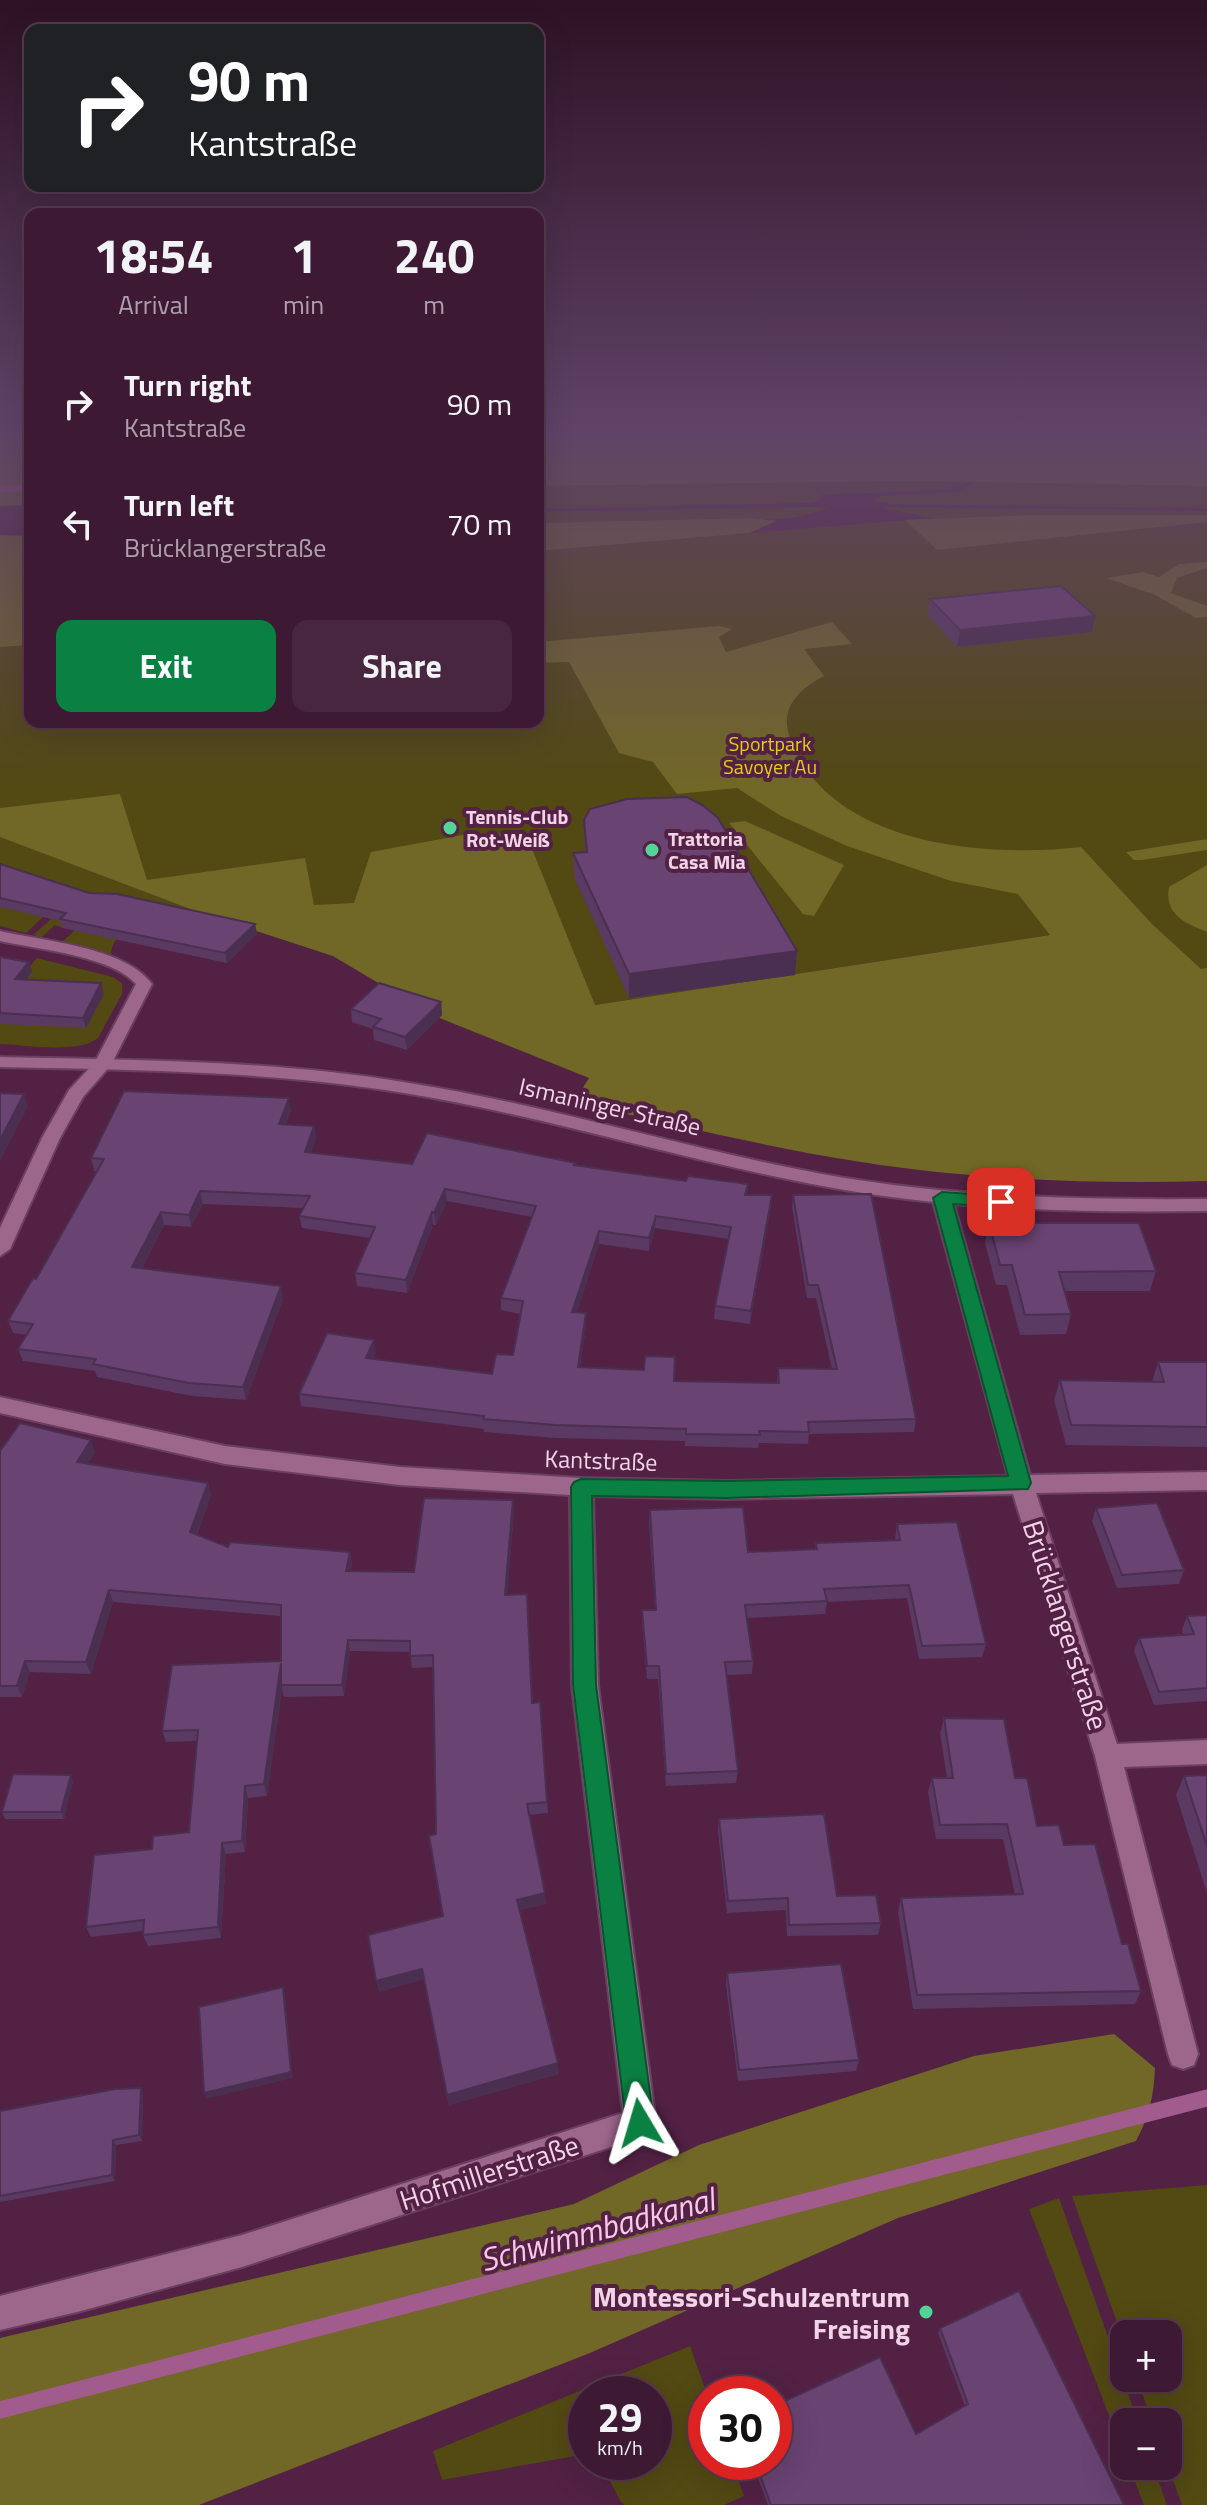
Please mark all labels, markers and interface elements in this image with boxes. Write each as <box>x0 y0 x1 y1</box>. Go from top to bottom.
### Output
text: 90 m <box>188 38 310 123</box>
icon: right <box>56 56 160 160</box>
text: Kantstraße <box>188 115 357 170</box>
text: 18:54 <box>94 219 213 292</box>
text: 1 <box>290 219 317 292</box>
text: 240 <box>394 219 474 292</box>
text: Arrival <box>118 285 189 324</box>
text: min <box>283 285 324 324</box>
text: m <box>423 285 445 324</box>
text: Turn right <box>124 362 252 408</box>
text: 90 m <box>447 381 512 427</box>
icon: right <box>56 382 100 426</box>
text: Kantstraße <box>124 408 246 447</box>
text: Turn left <box>124 482 234 528</box>
text: 70 m <box>447 501 512 547</box>
icon: left <box>56 502 100 546</box>
text: Brücklangerstraße <box>124 528 326 567</box>
button: Exit <box>56 620 276 712</box>
button: Share <box>292 620 512 712</box>
park label: Sportpark Savoyer Au <box>723 728 817 782</box>
place label: Tennis-Club Rot-Weiß <box>466 801 569 855</box>
marker: Tennis-Club Rot-Weiß <box>441 819 459 837</box>
place label: Trattoria Casa Mia <box>668 823 746 877</box>
marker: Trattoria Casa Mia <box>643 841 661 859</box>
street label: Ismaninger Straße <box>515 1068 705 1144</box>
pin <box>967 1168 1035 1236</box>
icon: arrive <box>979 1180 1023 1224</box>
street label: Kantstraße <box>544 1440 658 1480</box>
street label: Brücklangerstraße <box>1012 1515 1120 1735</box>
position arrow <box>598 2081 682 2165</box>
street label: Hofmillerstraße <box>394 2123 584 2221</box>
water label: Schwimmbadkanal <box>474 2174 723 2283</box>
place label: Montessori-Schulzentrum Freising <box>593 2275 910 2350</box>
marker: Montessori-Schulzentrum Freising <box>917 2303 935 2321</box>
map controls <box>1110 2320 1182 2480</box>
button: + <box>1110 2320 1182 2392</box>
speed limit sign: 30 <box>688 2376 792 2480</box>
text: 29 <box>598 2387 642 2448</box>
button: − <box>1110 2408 1182 2480</box>
text: km/h <box>597 2432 643 2463</box>

